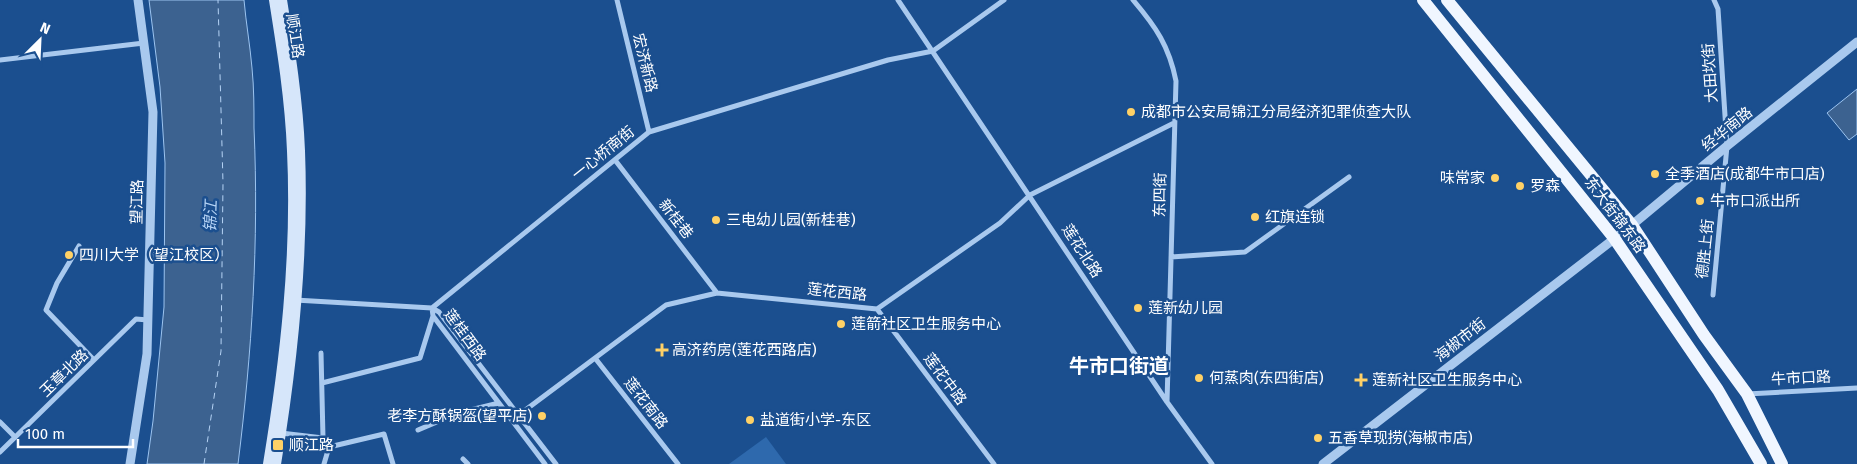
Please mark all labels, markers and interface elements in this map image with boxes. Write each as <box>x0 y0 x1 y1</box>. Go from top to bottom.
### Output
street label: 顺江路 <box>283 12 307 60</box>
north arrow <box>15 15 65 65</box>
text: N <box>37 19 53 38</box>
street label: 宏济新路 <box>629 32 661 94</box>
street label: 大田坎街 <box>1699 42 1721 104</box>
place label: 成都市公安局锦江分局经济犯罪侦查大队 <box>1141 103 1411 121</box>
street label: 经华南路 <box>1698 103 1756 155</box>
marker: 成都市公安局锦江分局经济犯罪侦查大队 <box>1125 106 1137 118</box>
street label: 一心桥南街 <box>568 122 638 184</box>
place label: 全季酒店(成都牛市口店) <box>1665 165 1825 183</box>
marker: 全季酒店(成都牛市口店) <box>1649 168 1661 180</box>
place label: 味常家 <box>1440 169 1485 187</box>
street label: 东四街 <box>1151 172 1169 218</box>
marker: 味常家 <box>1489 172 1501 184</box>
street label: 东大街锦东路 <box>1581 174 1649 256</box>
place label: 罗森 <box>1530 177 1560 195</box>
street label: 望江路 <box>128 179 146 225</box>
marker: 罗森 <box>1514 180 1526 192</box>
place label: 牛市口派出所 <box>1710 192 1800 210</box>
marker: 牛市口派出所 <box>1694 195 1706 207</box>
street label: 新桂巷 <box>655 196 697 242</box>
water label: 锦江 <box>200 198 221 232</box>
place label: 红旗连锁 <box>1265 208 1325 226</box>
place label: 三电幼儿园(新桂巷) <box>726 211 856 229</box>
marker: 红旗连锁 <box>1249 211 1261 223</box>
marker: 三电幼儿园(新桂巷) <box>710 214 722 226</box>
street label: 德胜上街 <box>1693 218 1717 280</box>
street label: 莲花北路 <box>1058 221 1106 281</box>
place label: 四川大学（望江校区） <box>79 246 229 264</box>
marker: 四川大学（望江校区） <box>63 249 75 261</box>
street label: 莲花西路 <box>806 280 868 304</box>
place label: 莲新幼儿园 <box>1148 299 1223 317</box>
marker: 莲新幼儿园 <box>1132 302 1144 314</box>
street label: 莲桂西路 <box>440 305 490 365</box>
street label: 海椒市街 <box>1431 314 1489 366</box>
place label: 莲箭社区卫生服务中心 <box>851 315 1001 333</box>
marker: 莲箭社区卫生服务中心 <box>835 318 847 330</box>
place label: 高济药房(莲花西路店) <box>672 341 817 359</box>
marker: 高济药房(莲花西路店) <box>656 344 668 356</box>
street label: 玉章北路 <box>36 346 92 400</box>
street label: 莲花中路 <box>920 350 970 408</box>
district label: 牛市口街道 <box>1069 354 1169 378</box>
street label: 牛市口路 <box>1771 367 1831 389</box>
place label: 何蒸肉(东四街店) <box>1209 369 1324 387</box>
place label: 莲新社区卫生服务中心 <box>1372 371 1522 389</box>
marker: 何蒸肉(东四街店) <box>1193 372 1205 384</box>
marker: 莲新社区卫生服务中心 <box>1354 373 1368 387</box>
street label: 莲花南路 <box>620 374 672 432</box>
place label: 老李方酥锅盔(望平店) <box>387 407 532 425</box>
marker: 老李方酥锅盔(望平店) <box>536 410 548 422</box>
place label: 盐道街小学-东区 <box>760 411 871 429</box>
marker: 盐道街小学-东区 <box>744 414 756 426</box>
scale bar <box>18 416 132 448</box>
text: 100 m <box>25 425 65 443</box>
place label: 五香草现捞(海椒市店) <box>1328 429 1473 447</box>
marker: 五香草现捞(海椒市店) <box>1312 432 1324 444</box>
place label: 顺江路 <box>289 436 334 454</box>
marker: 顺江路 <box>271 438 285 452</box>

